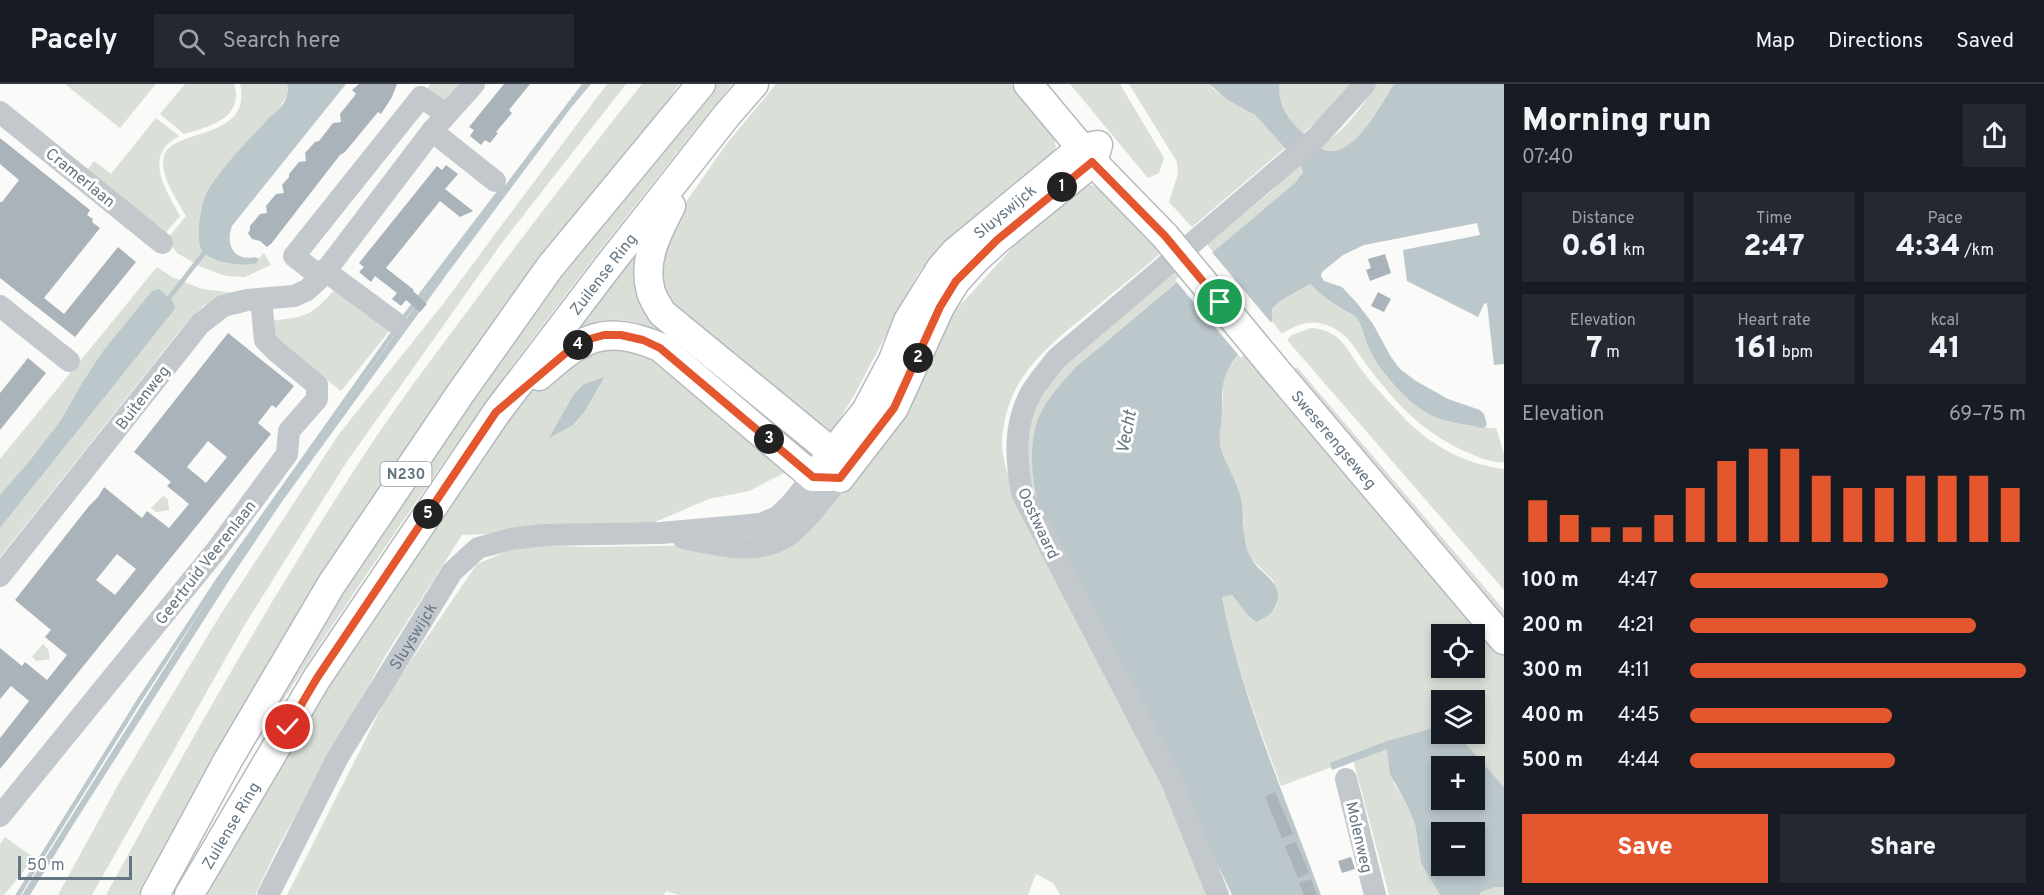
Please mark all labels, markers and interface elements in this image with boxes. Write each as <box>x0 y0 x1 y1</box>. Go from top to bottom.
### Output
search box <box>154 14 574 68</box>
text: Pacely <box>30 23 118 59</box>
icon: search <box>175 25 208 58</box>
text: Search here <box>223 28 340 55</box>
text: Map <box>1755 28 1795 55</box>
text: Directions <box>1828 28 1923 55</box>
text: Saved <box>1956 28 2014 55</box>
text: Morning run <box>1522 101 1712 143</box>
button: share <box>1963 104 2026 167</box>
street label: Cramerlaan <box>41 144 119 213</box>
text: 07:40 <box>1522 145 1574 171</box>
pin: 1 <box>1047 172 1077 202</box>
text: 1 <box>1059 177 1065 197</box>
street label: Sluyswijck <box>970 181 1041 244</box>
text: Distance <box>1572 209 1634 229</box>
text: Time <box>1756 209 1792 229</box>
text: Pace <box>1927 209 1963 229</box>
text: 0.61 <box>1561 229 1619 266</box>
text: 2:47 <box>1743 229 1805 266</box>
text: 4:34 <box>1896 229 1960 266</box>
street label: Zuilense Ring <box>566 230 642 320</box>
text: km <box>1619 241 1645 261</box>
text: /km <box>1960 241 1994 261</box>
pin <box>1194 276 1245 327</box>
icon: arrive <box>1203 285 1236 318</box>
text: Elevation <box>1570 311 1636 331</box>
text: Heart rate <box>1737 311 1811 331</box>
text: kcal <box>1931 311 1959 331</box>
pin: 4 <box>563 330 593 360</box>
text: 7 <box>1586 331 1602 368</box>
text: 161 <box>1735 331 1778 368</box>
text: 41 <box>1929 331 1961 368</box>
text: 4 <box>573 335 583 355</box>
pin: 2 <box>903 343 933 373</box>
text: m <box>1602 343 1620 363</box>
text: bpm <box>1778 343 1813 363</box>
text: 2 <box>913 348 923 368</box>
street label: Buitenweg <box>112 362 175 434</box>
street label: Sweserengseweg <box>1286 387 1380 494</box>
text: Elevation <box>1522 402 1604 428</box>
text: 69–75 m <box>1949 402 2026 428</box>
water label: Vecht <box>1112 407 1143 456</box>
pin: 3 <box>754 424 784 454</box>
text: 3 <box>764 429 774 449</box>
road number: N230 <box>380 462 432 486</box>
street label: Oostwaard <box>1012 485 1062 563</box>
street label: Geertruid Veerenlaan <box>152 497 261 629</box>
pin: 5 <box>413 499 443 529</box>
text: 5 <box>423 504 433 524</box>
text: 100 m <box>1522 568 1579 594</box>
text: 4:47 <box>1618 568 1658 594</box>
street label: Sluyswijck <box>386 600 443 674</box>
text: 200 m <box>1522 613 1583 639</box>
text: 4:21 <box>1618 613 1655 639</box>
map controls <box>1431 624 1485 876</box>
button: locate <box>1431 624 1485 678</box>
text: 300 m <box>1522 658 1583 684</box>
text: 4:11 <box>1618 658 1650 684</box>
button: layers <box>1431 690 1485 744</box>
pin <box>262 701 313 752</box>
text: 400 m <box>1522 703 1584 729</box>
text: 4:45 <box>1618 703 1660 729</box>
icon: check <box>271 710 304 743</box>
text: 500 m <box>1522 748 1583 774</box>
text: 4:44 <box>1618 748 1660 774</box>
button: + <box>1431 756 1485 810</box>
street label: Zuilense Ring <box>198 779 265 874</box>
street label: Molenweg <box>1340 800 1376 875</box>
button: Save <box>1522 814 1768 883</box>
button: Share <box>1780 814 2026 883</box>
button: − <box>1431 822 1485 876</box>
scale bar <box>18 853 132 880</box>
text: 50 m <box>27 856 65 876</box>

